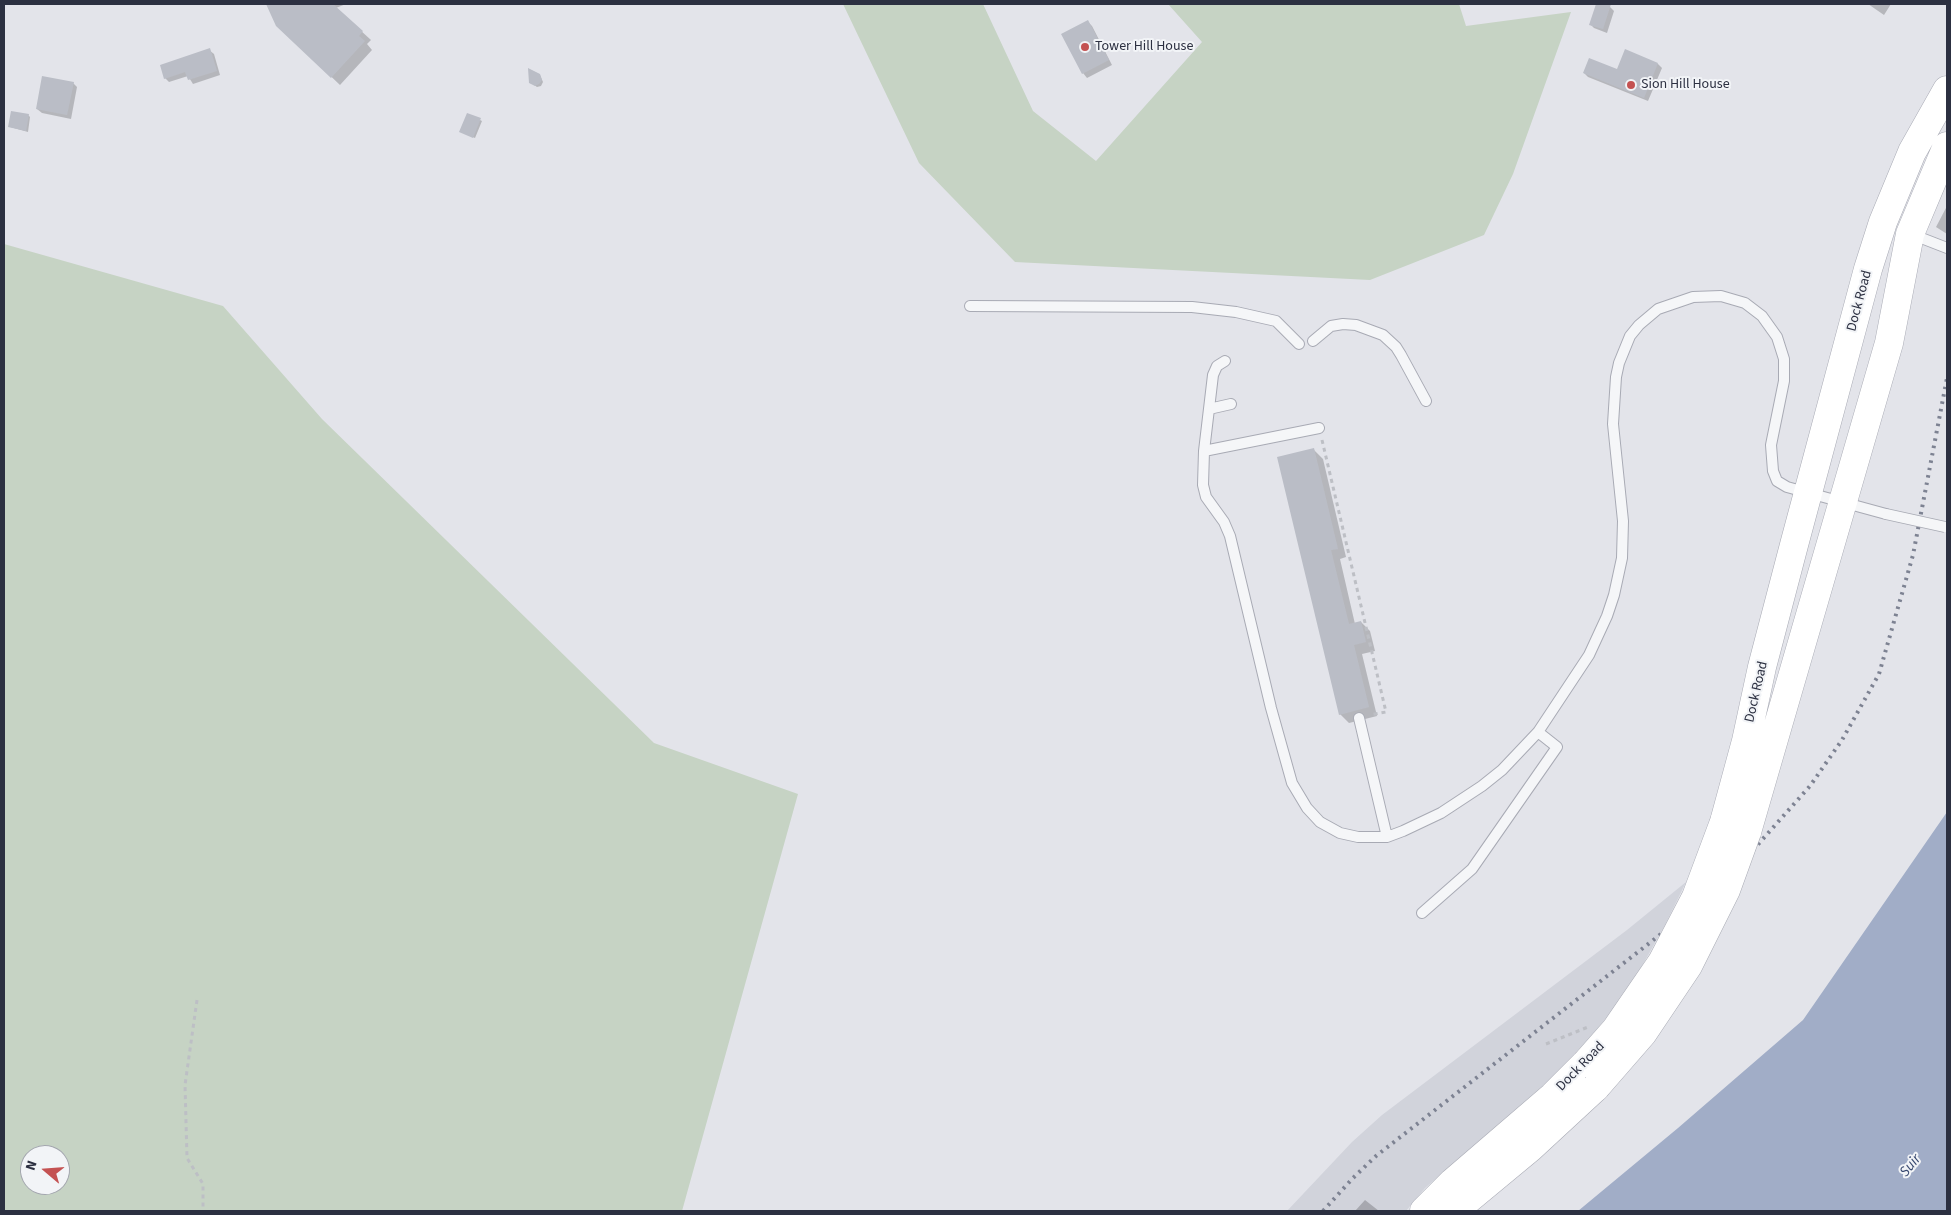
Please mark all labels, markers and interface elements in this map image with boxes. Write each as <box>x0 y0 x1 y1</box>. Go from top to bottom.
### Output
place label: Tower Hill House <box>1095 39 1193 55</box>
marker: Tower Hill House <box>1079 41 1091 53</box>
place label: Sion Hill House <box>1641 77 1730 93</box>
marker: Sion Hill House <box>1625 79 1637 91</box>
street label: Dock Road <box>1844 269 1876 333</box>
street label: Dock Road <box>1742 660 1772 724</box>
street label: Dock Road <box>1553 1039 1609 1095</box>
north arrow <box>20 1145 70 1195</box>
water label: Suir <box>1896 1151 1926 1181</box>
text: N <box>21 1158 43 1173</box>

